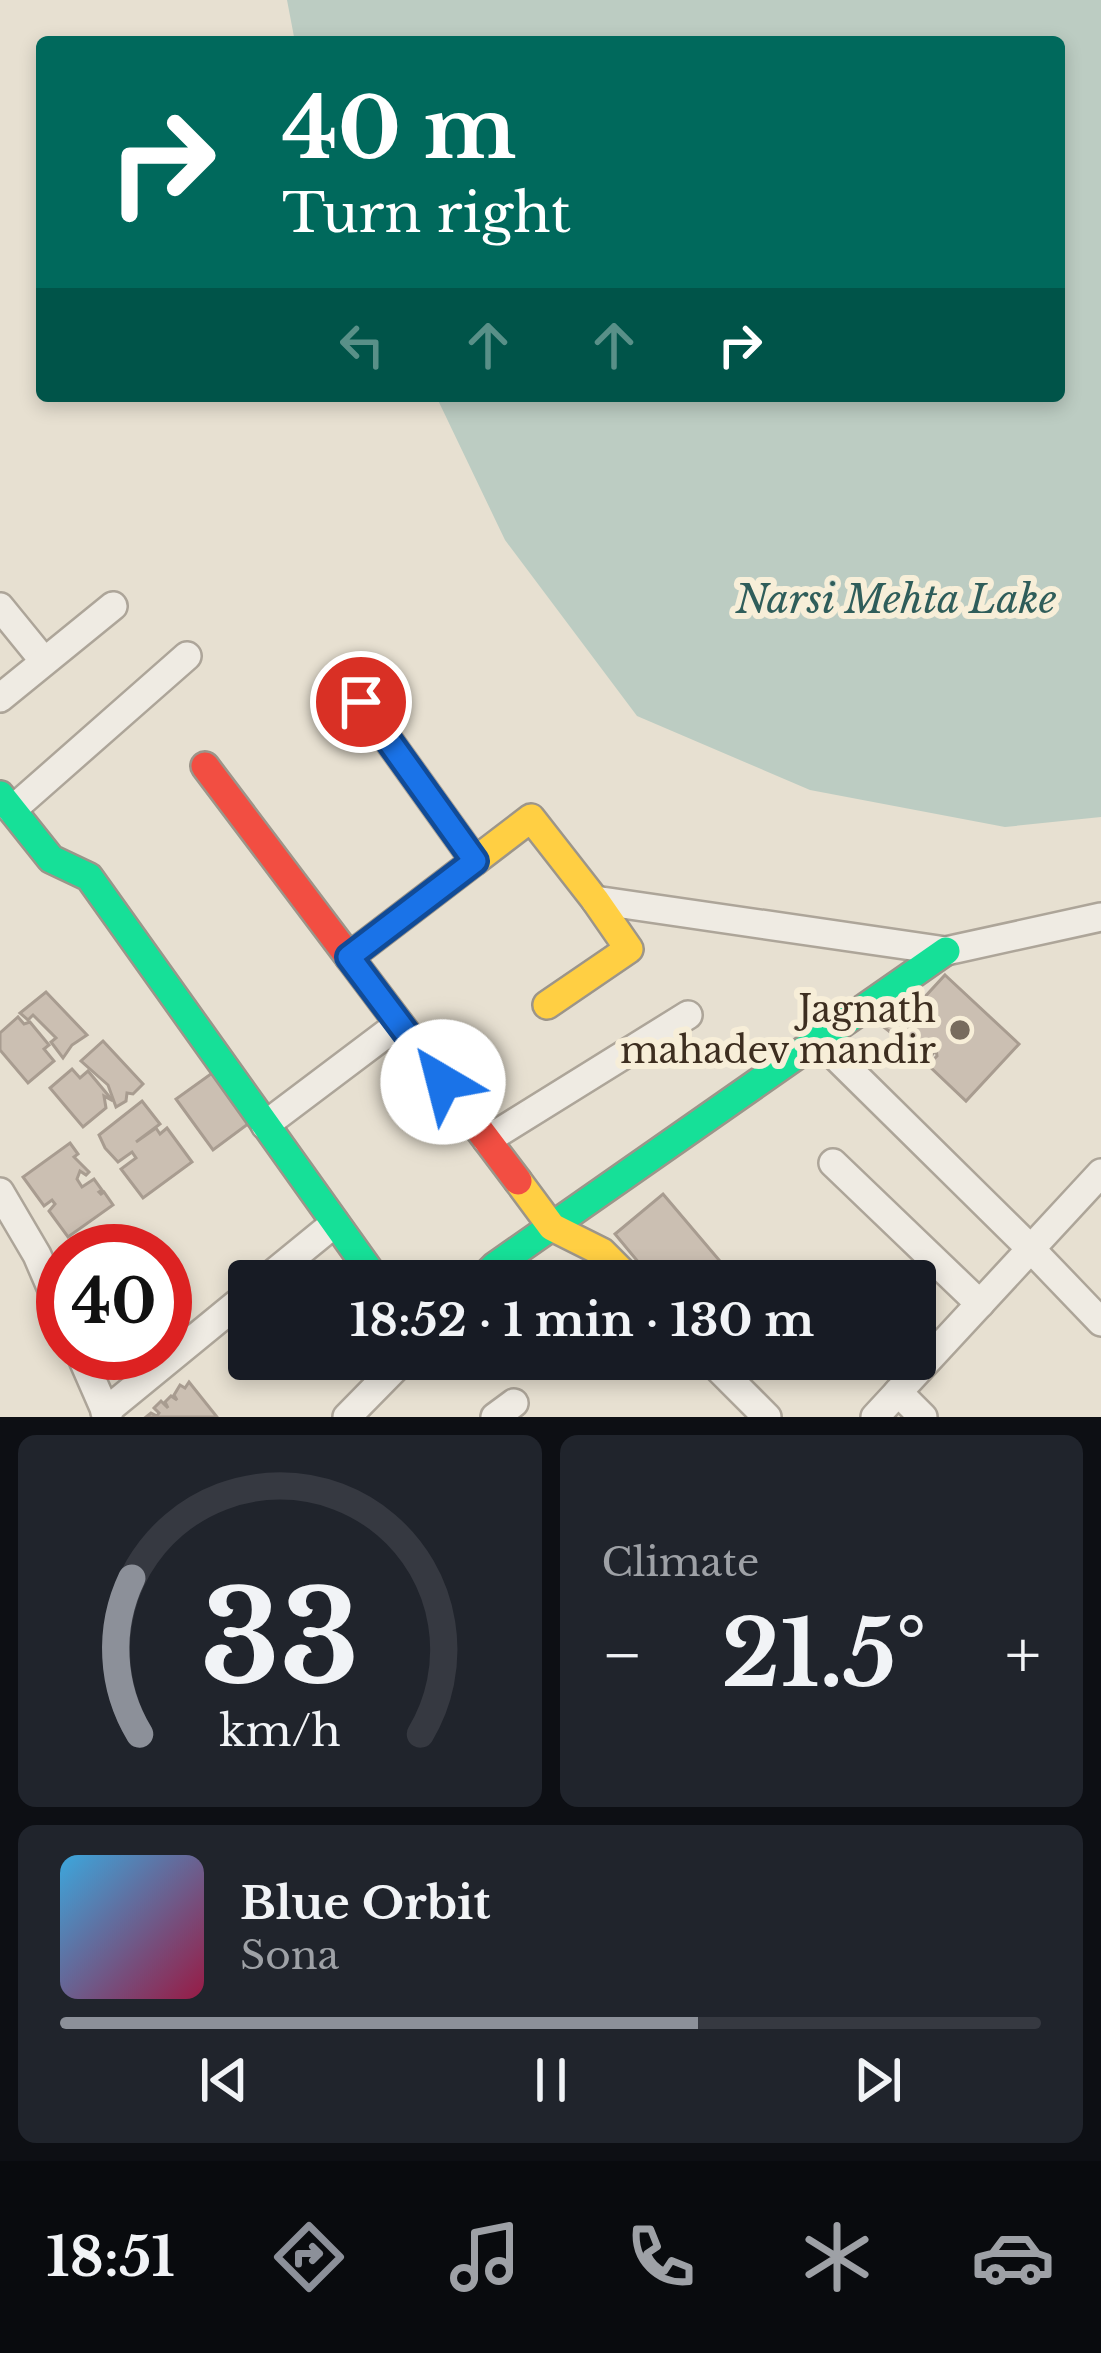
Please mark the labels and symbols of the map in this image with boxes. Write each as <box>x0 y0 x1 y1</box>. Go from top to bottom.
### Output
water label: Narsi Mehta Lake <box>734 575 1057 624</box>
pin <box>310 651 412 753</box>
place label: Jagnath mahadev mandir <box>620 987 936 1073</box>
marker: Jagnath mahadev mandir <box>947 1017 973 1043</box>
position arrow <box>380 1019 506 1145</box>
speed limit sign: 40 <box>36 1224 192 1380</box>

